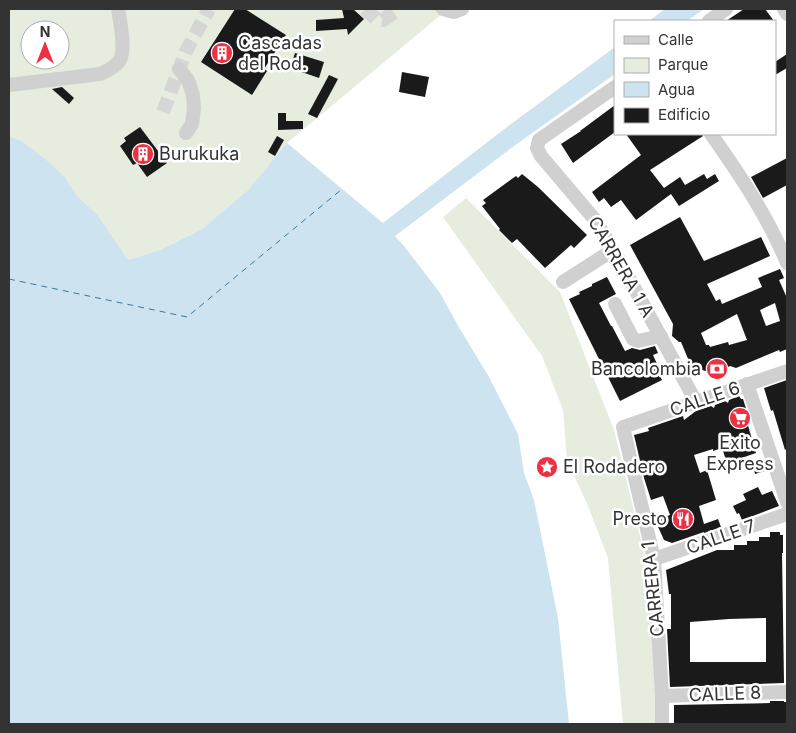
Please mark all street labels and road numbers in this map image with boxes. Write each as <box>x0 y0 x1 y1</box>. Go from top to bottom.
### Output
street label: CARRERA 1 A <box>584 213 659 321</box>
street label: CALLE 6 <box>667 377 743 420</box>
street label: CALLE 7 <box>684 515 758 558</box>
street label: CARRERA 1 <box>637 540 668 638</box>
street label: CALLE 8 <box>688 682 762 705</box>

